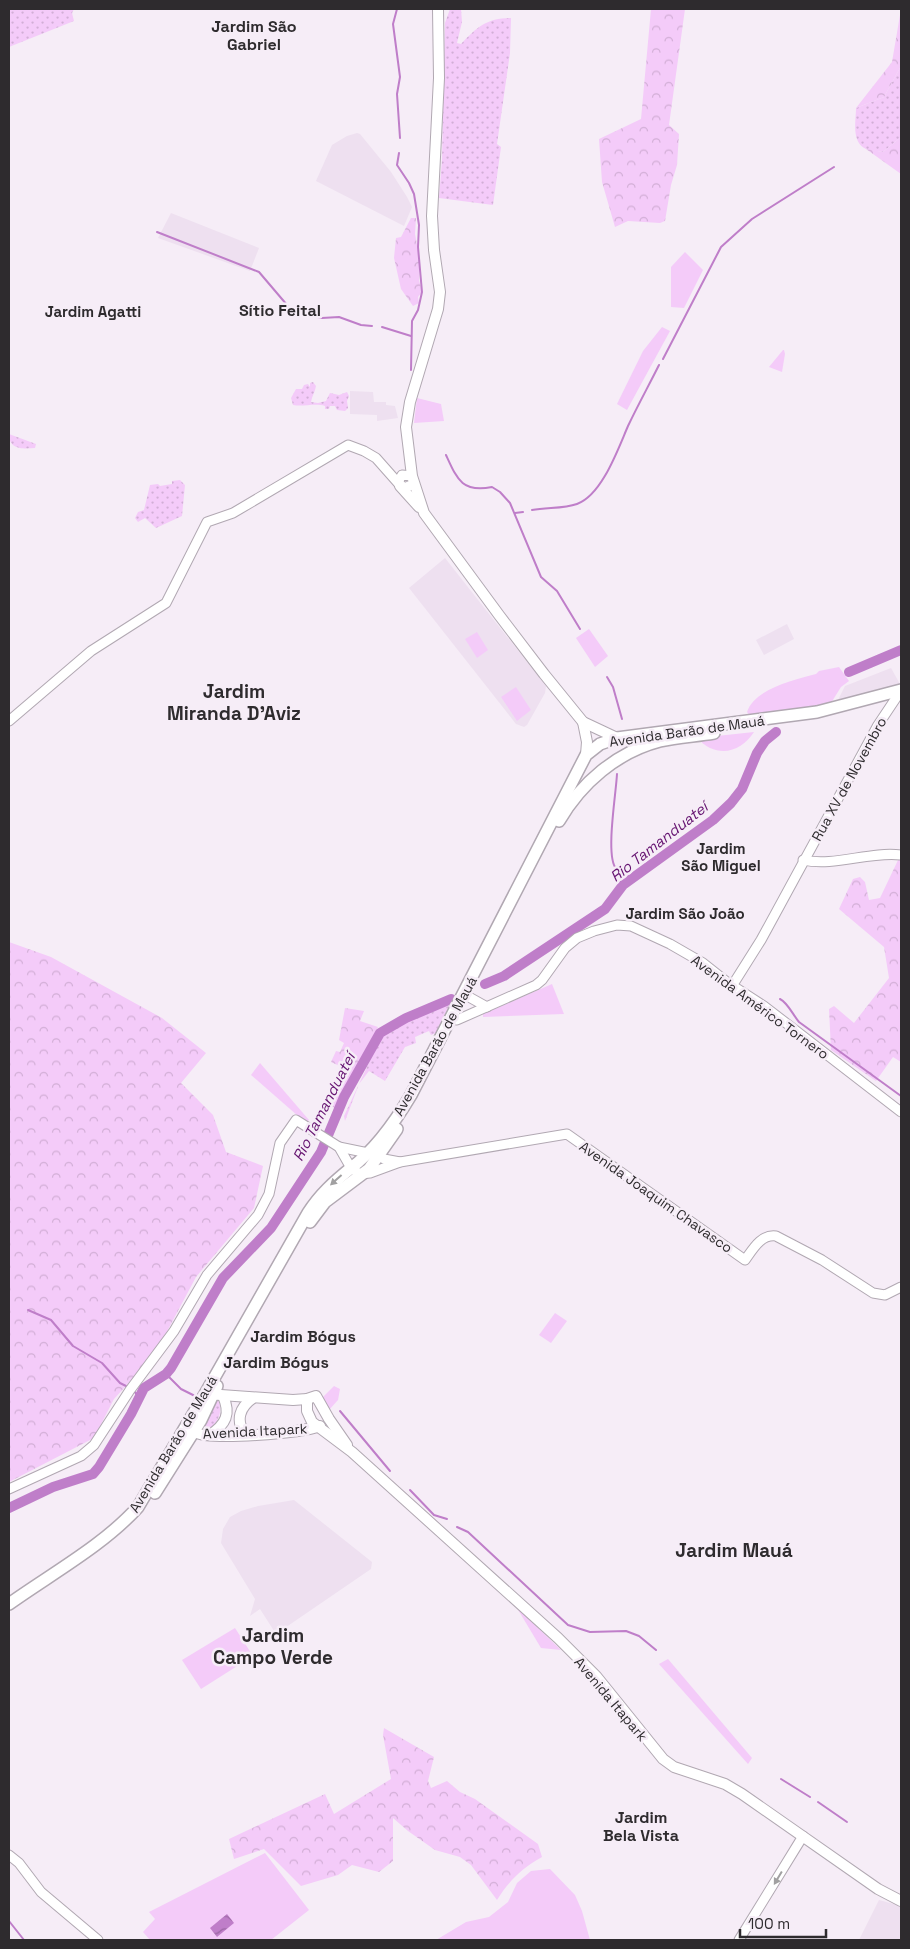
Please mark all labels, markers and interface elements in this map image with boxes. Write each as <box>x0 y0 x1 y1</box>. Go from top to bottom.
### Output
district label: Jardim São Gabriel <box>211 16 297 55</box>
district label: Sítio Feital <box>239 300 321 321</box>
district label: Jardim Agatti <box>45 302 141 321</box>
district label: Jardim Miranda D'Aviz <box>167 679 301 726</box>
street label: Avenida Barão de Mauá <box>608 711 766 751</box>
street label: Rua XV de Novembro <box>807 714 891 844</box>
water label: Rio Tamanduateí <box>606 795 714 886</box>
district label: Jardim São Miguel <box>681 839 761 875</box>
district label: Jardim São João <box>625 904 745 923</box>
street label: Avenida Américo Tornero <box>688 951 832 1063</box>
street label: Avenida Barão de Mauá <box>389 973 481 1119</box>
water label: Rio Tamanduateí <box>288 1047 361 1164</box>
street label: Avenida Joaquim Chavasco <box>576 1137 736 1257</box>
one-way arrow <box>331 1174 343 1186</box>
district label: Jardim Bógus <box>250 1326 356 1347</box>
district label: Jardim Bógus <box>223 1352 329 1373</box>
street label: Avenida Barão de Mauá <box>125 1372 221 1516</box>
street label: Avenida Itapark <box>202 1419 308 1443</box>
district label: Jardim Mauá <box>675 1538 793 1563</box>
district label: Jardim Campo Verde <box>213 1623 333 1670</box>
street label: Avenida Itapark <box>571 1653 652 1745</box>
district label: Jardim Bela Vista <box>603 1807 679 1846</box>
one-way arrow <box>774 1871 783 1885</box>
scale bar <box>740 1906 826 1938</box>
text: 100 m <box>748 1914 790 1933</box>

